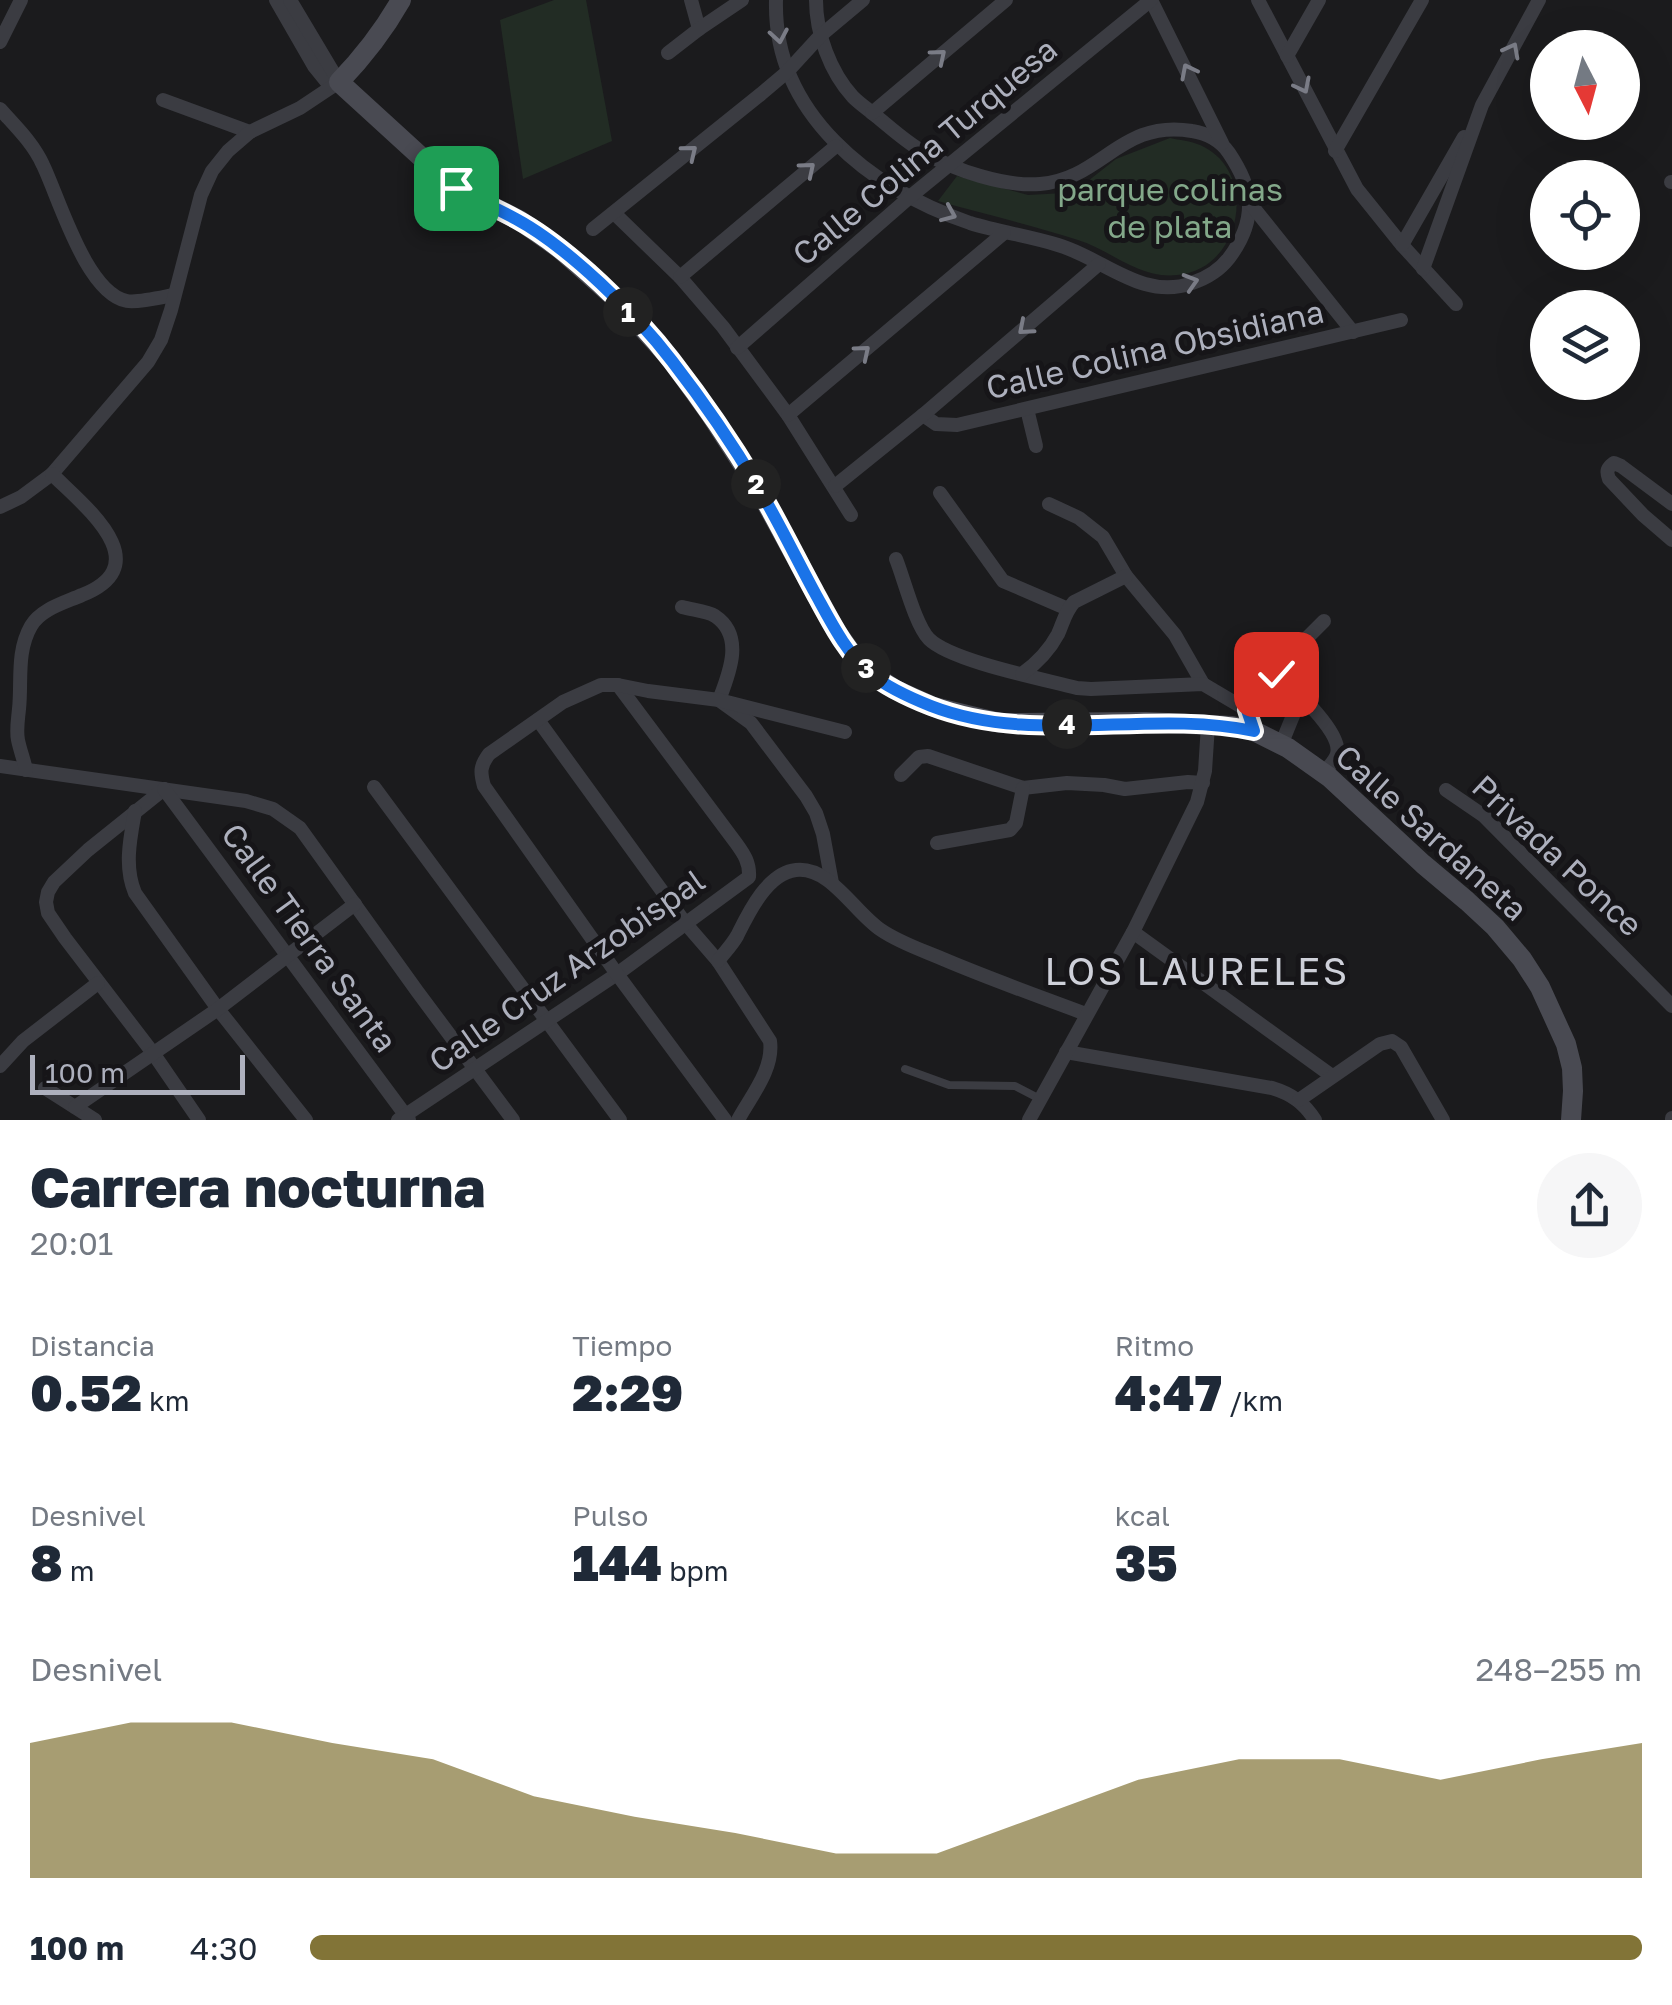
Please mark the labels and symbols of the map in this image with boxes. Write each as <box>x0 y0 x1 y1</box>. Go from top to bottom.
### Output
one-way arrow <box>768 28 789 45</box>
street label: Calle Colina Turquesa <box>785 30 1064 273</box>
north arrow <box>1530 30 1640 140</box>
one-way arrow <box>1500 42 1519 60</box>
one-way arrow <box>927 50 946 68</box>
one-way arrow <box>1181 64 1200 82</box>
one-way arrow <box>1291 76 1310 94</box>
pin <box>414 146 499 231</box>
one-way arrow <box>679 146 697 164</box>
one-way arrow <box>796 163 814 181</box>
park label: parque colinas de plata <box>1057 170 1283 245</box>
one-way arrow <box>939 202 957 222</box>
one-way arrow <box>1181 273 1198 294</box>
pin: 1 <box>603 287 653 337</box>
street label: Calle Colina Obsidiana <box>982 292 1327 406</box>
one-way arrow <box>1018 316 1037 334</box>
one-way arrow <box>852 346 870 364</box>
pin: 2 <box>731 459 781 509</box>
pin <box>1234 632 1319 717</box>
pin: 3 <box>841 643 891 693</box>
pin: 4 <box>1042 699 1092 749</box>
street label: Calle Sardaneta <box>1328 736 1535 928</box>
street label: Privada Ponce <box>1465 767 1650 944</box>
street label: Calle Tierra Santa <box>214 816 405 1059</box>
street label: Calle Cruz Arzobispal <box>421 861 711 1080</box>
district label: LOS LAURELES <box>1044 948 1350 993</box>
scale bar <box>30 1050 245 1094</box>

